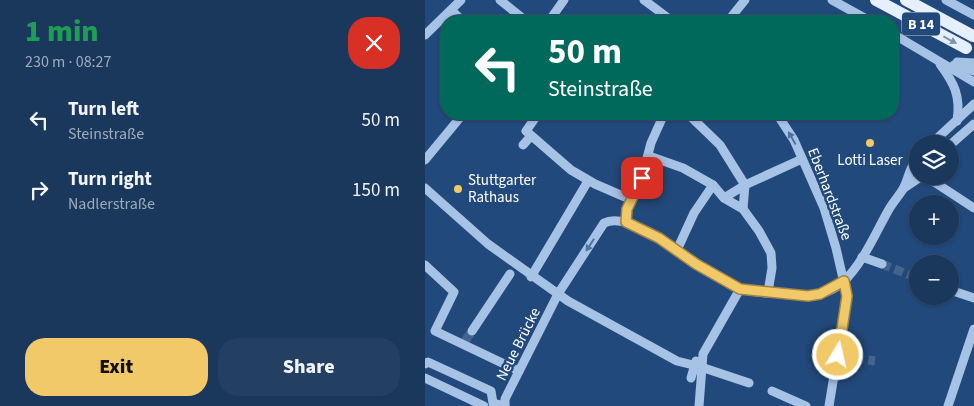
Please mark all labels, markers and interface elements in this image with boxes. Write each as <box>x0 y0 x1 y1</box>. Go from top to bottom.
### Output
text: 1 min <box>25 10 99 53</box>
road number: B 14 <box>902 12 940 36</box>
button: close <box>348 17 400 69</box>
text: 50 m <box>548 27 622 77</box>
icon: left <box>465 35 530 100</box>
one-way arrow <box>943 35 957 44</box>
text: 230 m · 08:27 <box>25 51 112 73</box>
text: Steinstraße <box>548 73 653 105</box>
text: Turn left <box>68 96 139 123</box>
icon: left <box>25 106 53 134</box>
text: 50 m <box>362 107 400 134</box>
text: Steinstraße <box>68 123 144 145</box>
one-way arrow <box>788 132 797 145</box>
map controls <box>909 135 959 305</box>
button: layers <box>909 135 959 185</box>
marker: Lotti Laser <box>864 137 876 149</box>
street label: Eberhardstraße <box>802 145 857 243</box>
place label: Lotti Laser <box>837 150 903 171</box>
pin <box>621 157 663 199</box>
icon: arrive <box>628 164 656 192</box>
text: Turn right <box>68 166 152 193</box>
place label: Stuttgarter Rathaus <box>468 170 537 208</box>
icon: right <box>25 176 53 204</box>
text: 150 m <box>352 177 400 204</box>
marker: Stuttgarter Rathaus <box>452 183 464 195</box>
text: Nadlerstraße <box>68 193 155 215</box>
button: + <box>909 195 959 245</box>
one-way arrow <box>585 238 595 251</box>
button: − <box>909 255 959 305</box>
street label: Neue Brücke <box>491 304 546 384</box>
position arrow <box>811 328 863 380</box>
button: Exit <box>25 338 208 396</box>
button: Share <box>218 338 400 396</box>

